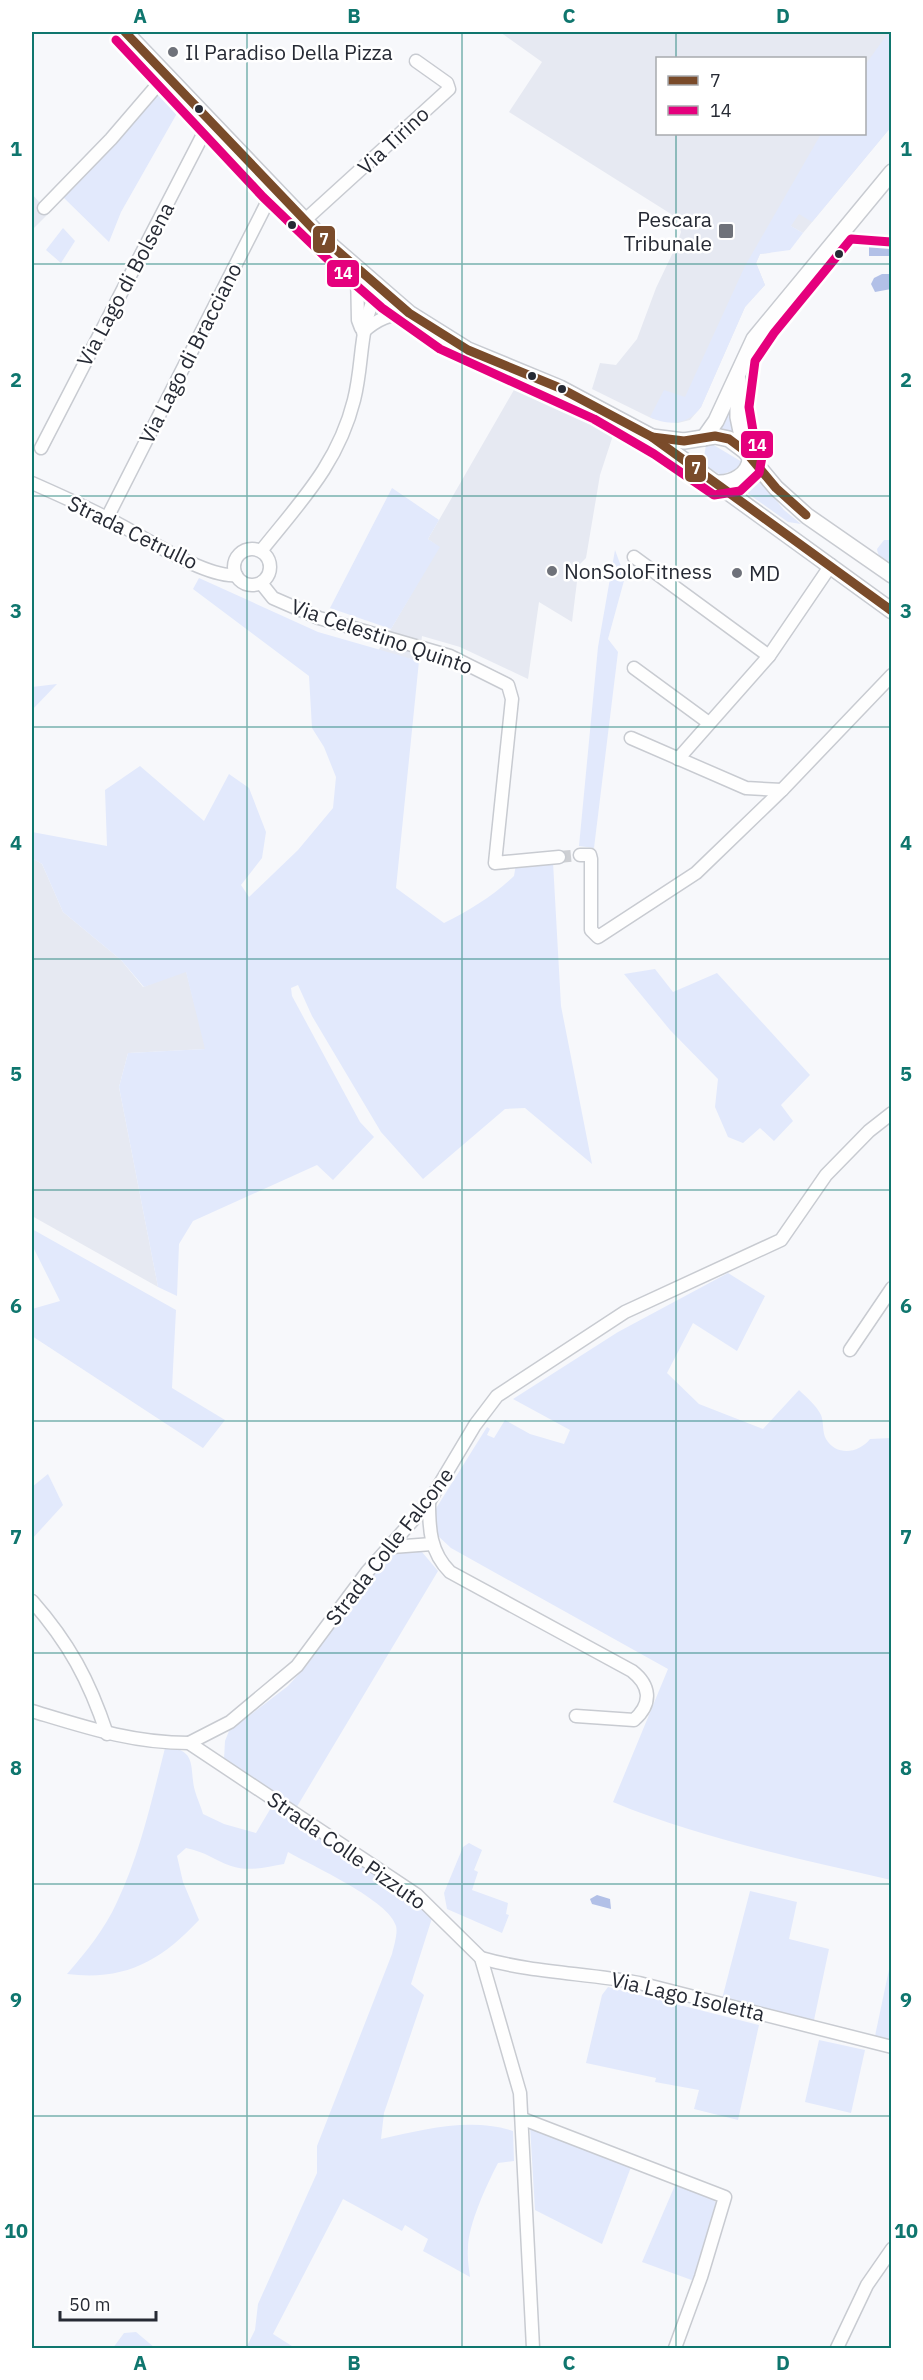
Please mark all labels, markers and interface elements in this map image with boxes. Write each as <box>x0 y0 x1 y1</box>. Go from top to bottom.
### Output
text: A <box>133 2 147 29</box>
text: B <box>347 2 361 29</box>
text: C <box>562 2 576 29</box>
text: D <box>776 2 790 29</box>
place label: Il Paradiso Della Pizza <box>185 38 393 66</box>
marker: Il Paradiso Della Pizza <box>166 45 180 59</box>
legend <box>656 57 866 135</box>
text: 7 <box>710 69 721 92</box>
text: 14 <box>710 99 732 122</box>
street label: Via Tirino <box>351 100 435 180</box>
unlabelled marker <box>193 103 205 115</box>
text: 1 <box>10 135 22 162</box>
text: 1 <box>900 135 912 162</box>
street label: Via Lago di Bolsena <box>70 197 180 371</box>
place label: Pescara Tribunale <box>623 205 712 257</box>
unlabelled marker <box>286 219 298 231</box>
marker: Pescara Tribunale <box>717 222 735 240</box>
line badge: 7 <box>312 225 336 254</box>
text: 7 <box>319 229 329 249</box>
unlabelled marker <box>833 248 845 260</box>
street label: Via Lago di Bracciano <box>132 258 248 448</box>
line badge: 14 <box>326 259 360 288</box>
text: 14 <box>333 263 353 283</box>
text: 2 <box>10 366 22 393</box>
text: 2 <box>900 366 912 393</box>
unlabelled marker <box>526 370 538 382</box>
unlabelled marker <box>556 383 568 395</box>
line badge: 14 <box>740 430 774 459</box>
text: 14 <box>747 435 767 455</box>
line badge: 7 <box>684 454 707 483</box>
text: 7 <box>691 458 701 478</box>
street label: Strada Cetrullo <box>63 488 203 576</box>
place label: NonSoloFitness <box>564 557 712 585</box>
place label: MD <box>749 559 780 587</box>
marker: NonSoloFitness <box>545 564 559 578</box>
marker: MD <box>730 566 744 580</box>
street label: Via Celestino Quinto <box>287 592 477 680</box>
text: 3 <box>10 597 22 624</box>
text: 3 <box>900 597 912 624</box>
text: 4 <box>10 829 22 856</box>
text: 4 <box>900 829 912 856</box>
text: 5 <box>10 1060 22 1087</box>
text: 5 <box>900 1060 912 1087</box>
text: 6 <box>10 1292 22 1319</box>
text: 6 <box>900 1292 912 1319</box>
street label: Strada Colle Falcone <box>319 1461 459 1631</box>
text: 7 <box>10 1523 22 1550</box>
text: 7 <box>900 1523 912 1550</box>
text: 8 <box>10 1754 22 1781</box>
text: 8 <box>900 1754 912 1781</box>
street label: Strada Colle Pizzuto <box>262 1785 432 1915</box>
street label: Via Lago Isoletta <box>608 1965 768 2027</box>
text: 9 <box>10 1986 22 2013</box>
text: 9 <box>900 1986 912 2013</box>
text: 10 <box>4 2217 28 2244</box>
text: 10 <box>894 2217 918 2244</box>
scale bar <box>60 2284 156 2322</box>
text: 50 m <box>69 2293 111 2316</box>
text: A <box>133 2349 147 2376</box>
text: B <box>347 2349 361 2376</box>
text: C <box>562 2349 576 2376</box>
text: D <box>776 2349 790 2376</box>

